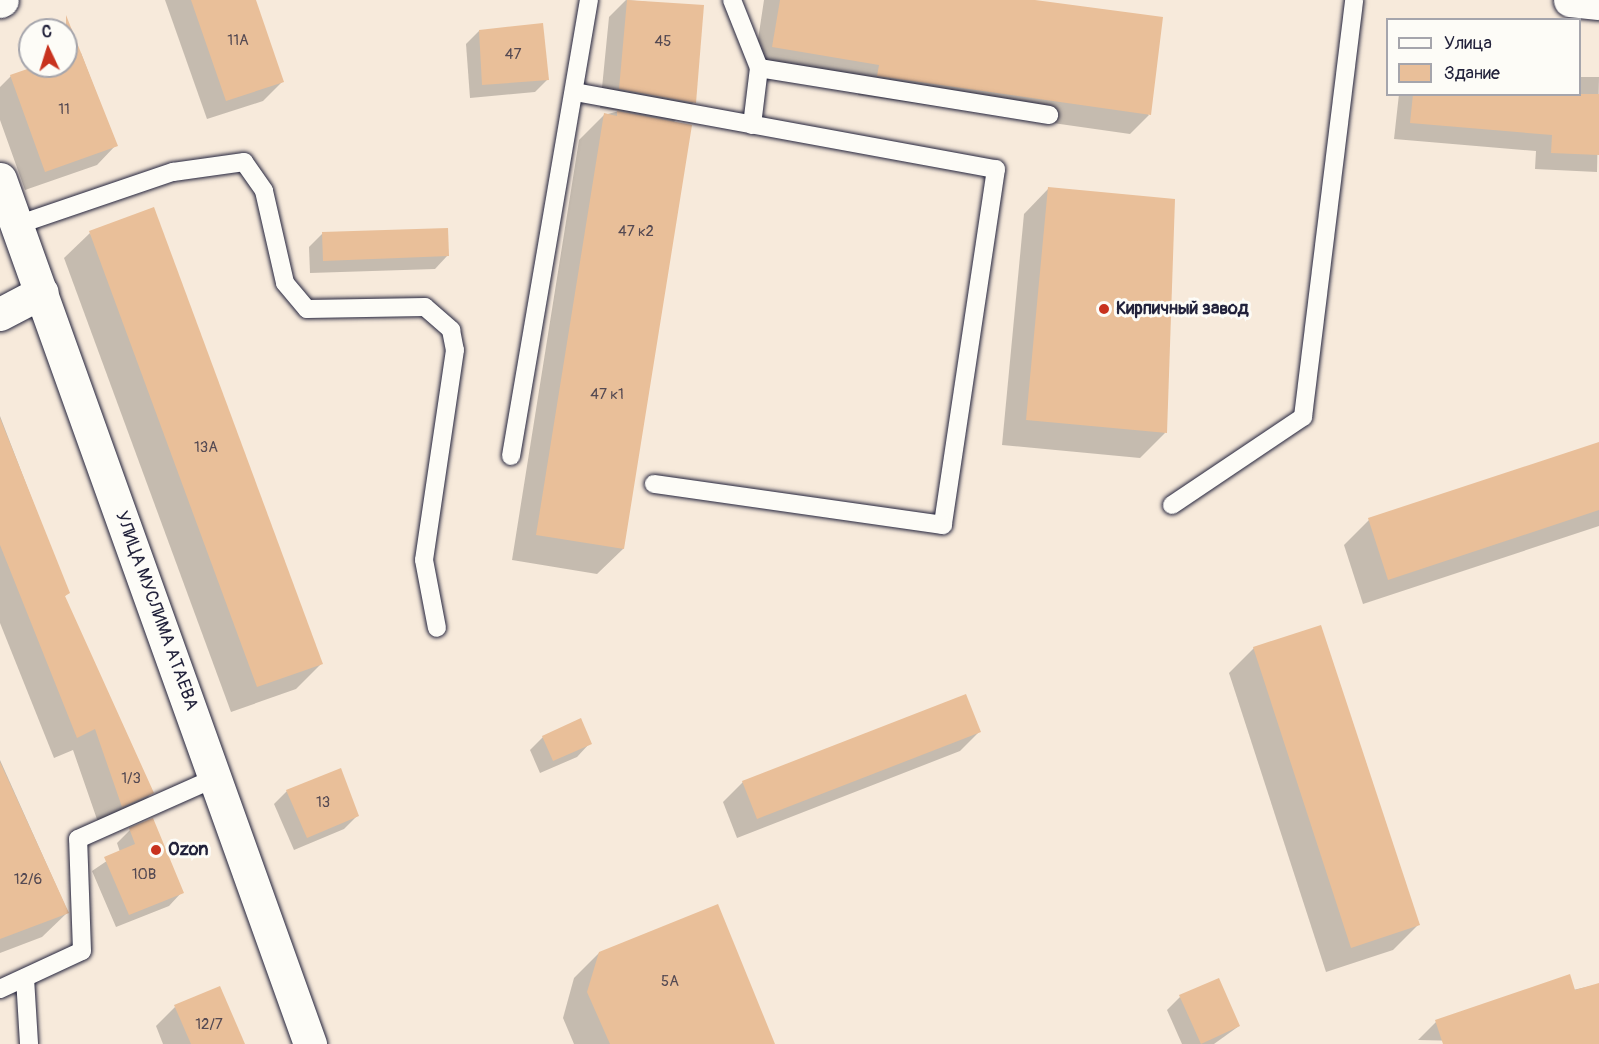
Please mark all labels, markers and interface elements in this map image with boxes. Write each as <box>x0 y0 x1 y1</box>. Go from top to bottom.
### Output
north arrow <box>18 18 78 78</box>
legend <box>1386 18 1581 96</box>
text: С <box>41 22 53 42</box>
house number: 11А <box>227 32 249 50</box>
text: Улица <box>1444 32 1492 55</box>
house number: 45 <box>655 33 671 51</box>
house number: 47 <box>505 46 521 64</box>
text: Здание <box>1444 62 1500 85</box>
house number: 11 <box>58 101 70 119</box>
house number: 47 к2 <box>618 223 654 241</box>
place label: Кирпичный завод <box>1116 298 1249 320</box>
marker: Кирпичный завод <box>1097 302 1111 316</box>
house number: 47 к1 <box>590 386 624 404</box>
house number: 13А <box>194 439 218 457</box>
street label: УЛИЦА МУСЛИМА АТАЕВА <box>110 508 202 714</box>
house number: 1/3 <box>121 770 141 788</box>
house number: 13 <box>316 794 330 812</box>
place label: Ozon <box>168 839 208 861</box>
marker: Ozon <box>149 843 163 857</box>
house number: 10В <box>132 866 156 884</box>
house number: 12/6 <box>14 871 42 889</box>
house number: 5А <box>661 973 679 991</box>
house number: 12/7 <box>195 1016 223 1034</box>

